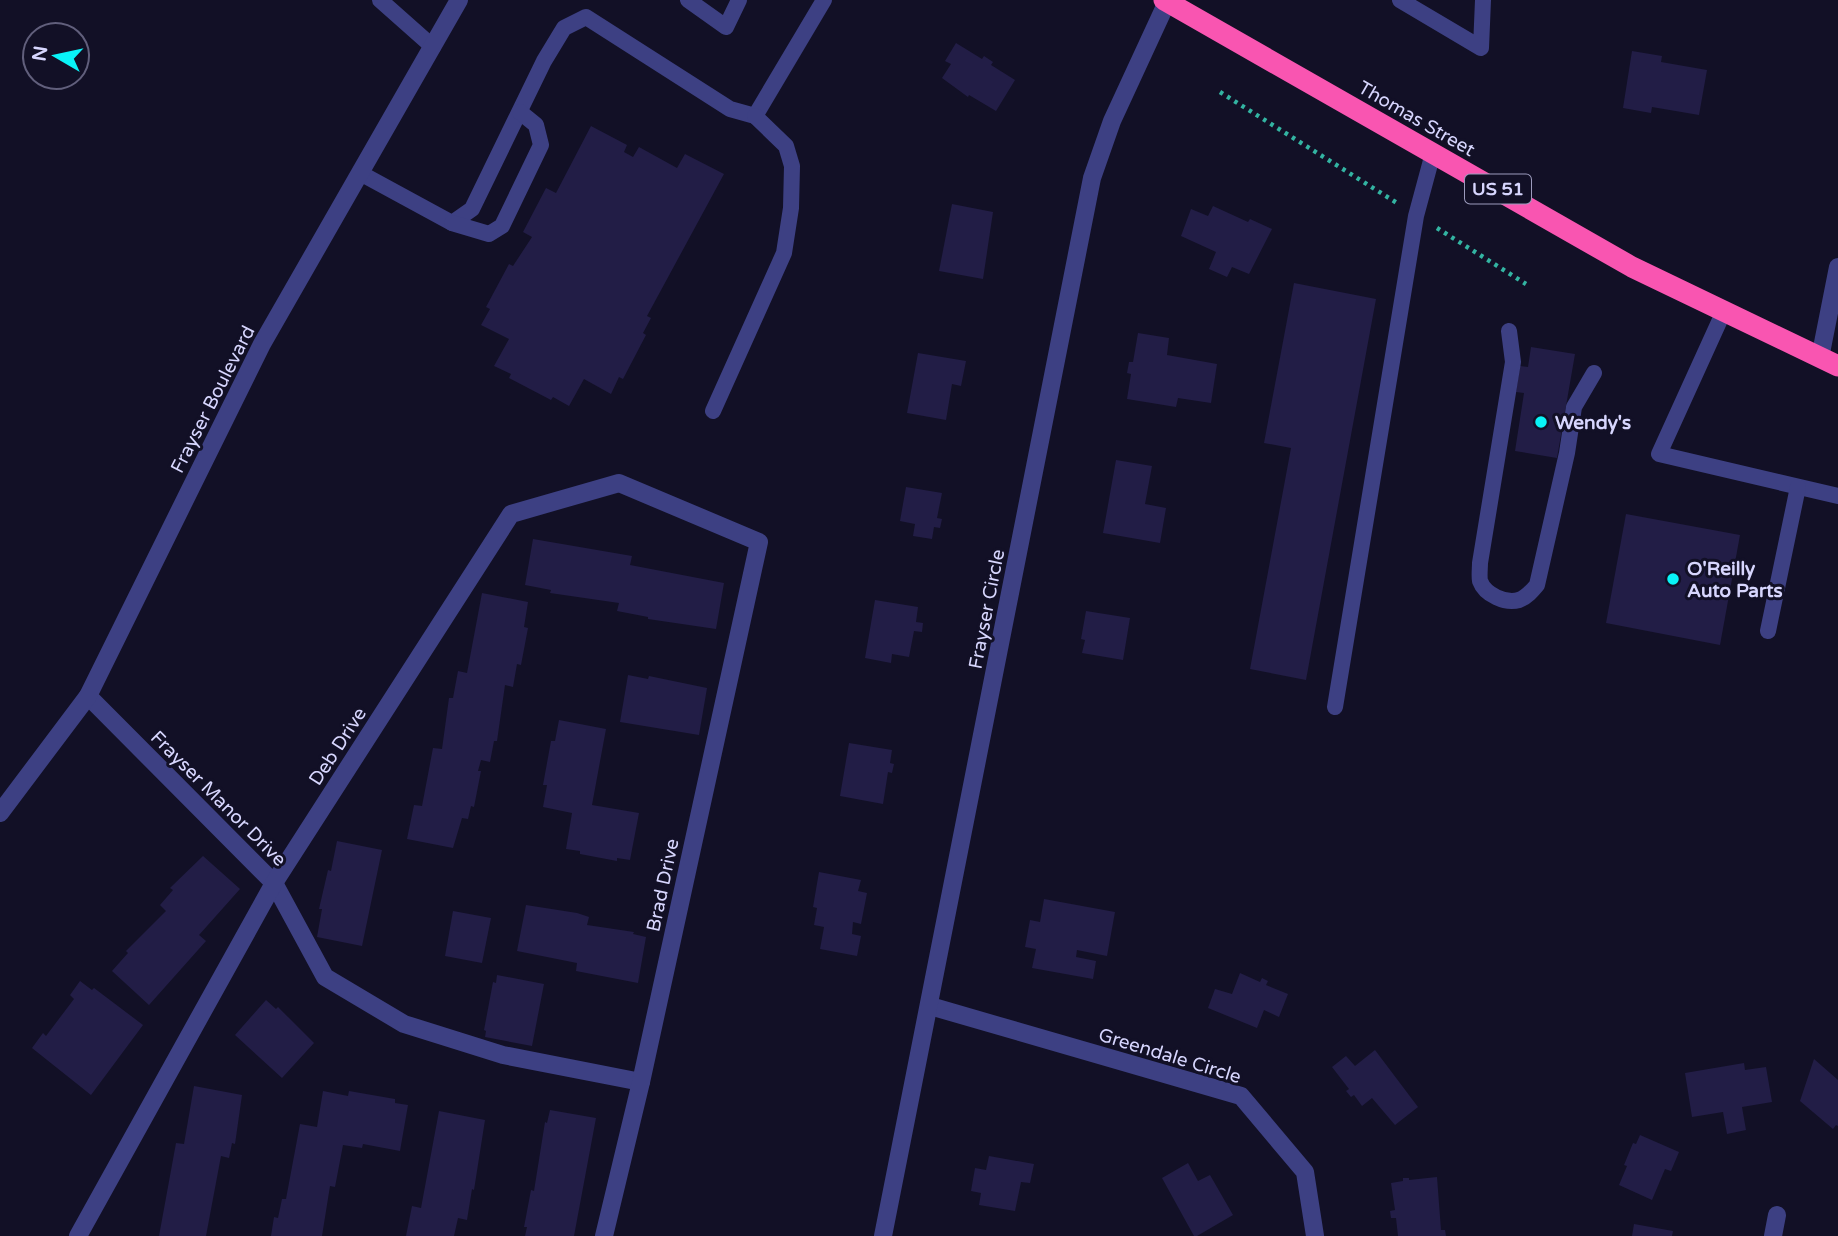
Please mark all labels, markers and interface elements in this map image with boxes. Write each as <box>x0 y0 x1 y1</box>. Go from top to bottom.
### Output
north arrow <box>21 21 91 91</box>
text: N <box>28 44 52 63</box>
street label: Thomas Street <box>1354 77 1479 161</box>
road number: US 51 <box>1465 174 1531 204</box>
street label: Frayser Boulevard <box>166 322 260 477</box>
place label: Wendy's <box>1555 412 1631 435</box>
marker: Wendy's <box>1533 414 1549 430</box>
street label: Frayser Circle <box>965 547 1009 671</box>
place label: O'Reilly Auto Parts <box>1687 558 1783 602</box>
marker: O'Reilly Auto Parts <box>1665 571 1681 587</box>
street label: Deb Drive <box>305 703 371 790</box>
street label: Frayser Manor Drive <box>146 726 291 871</box>
street label: Brad Drive <box>642 837 684 934</box>
street label: Greendale Circle <box>1096 1024 1244 1088</box>

